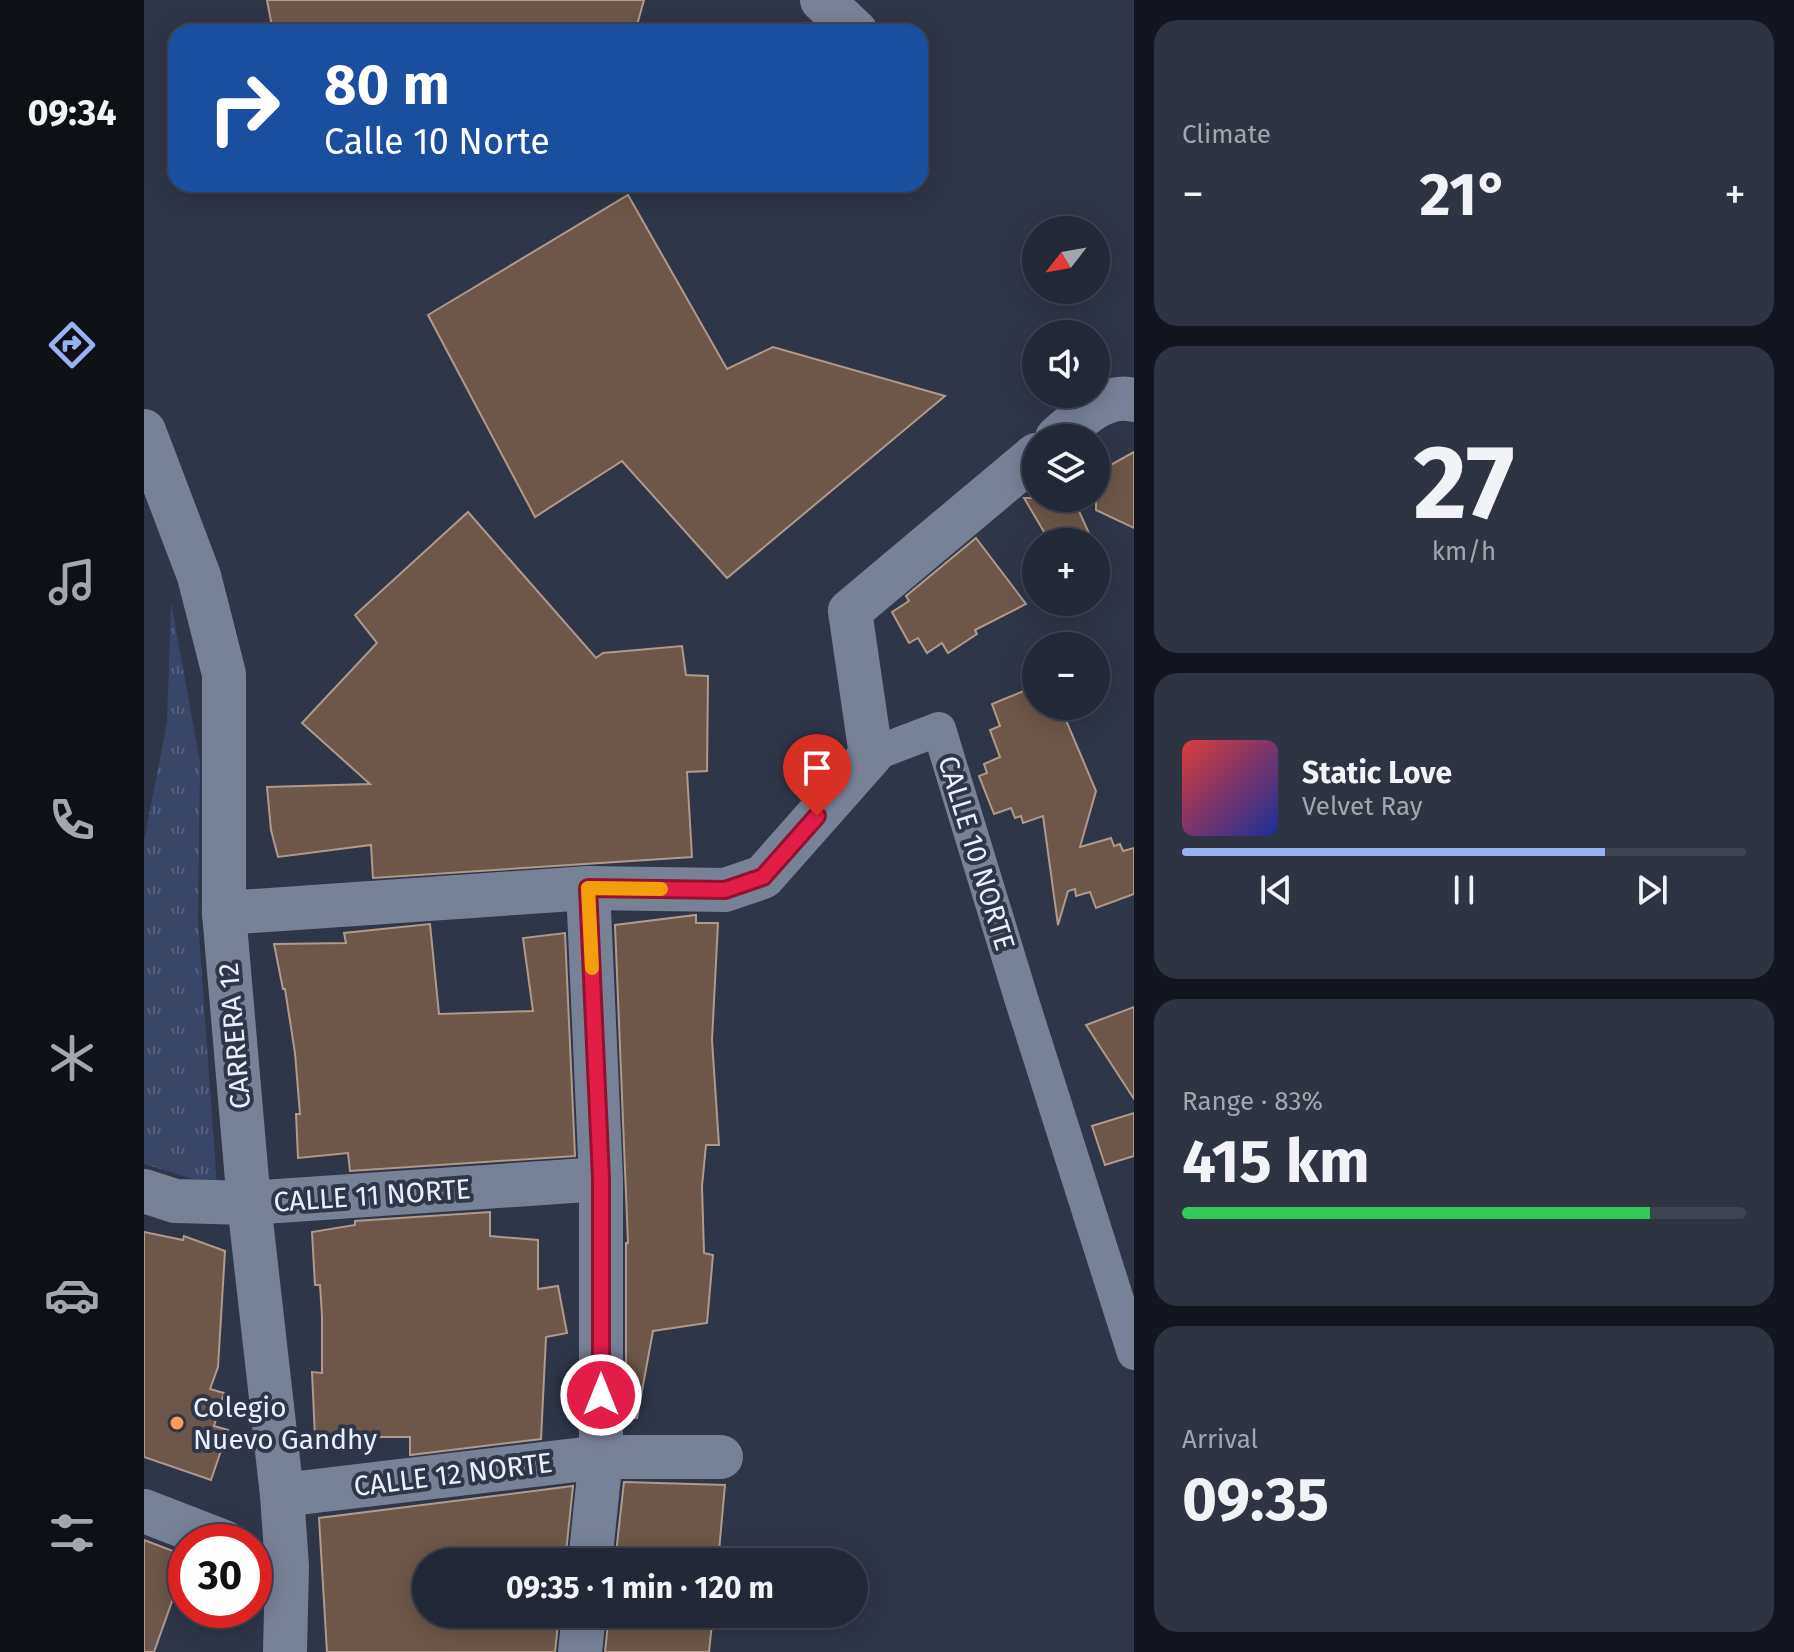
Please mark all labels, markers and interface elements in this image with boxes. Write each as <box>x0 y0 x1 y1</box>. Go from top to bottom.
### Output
text: 80 m <box>324 52 450 119</box>
icon: right <box>192 56 296 160</box>
text: 09:34 <box>27 91 117 135</box>
text: Climate <box>1182 119 1271 150</box>
text: Calle 10 Norte <box>324 120 550 164</box>
text: 21° <box>1420 159 1508 231</box>
text: − <box>1182 168 1204 221</box>
text: + <box>1724 168 1746 221</box>
north arrow <box>1022 216 1110 304</box>
map controls <box>1022 216 1110 720</box>
icon: directions <box>44 317 100 373</box>
button: sound <box>1022 320 1110 408</box>
text: 27 <box>1413 421 1515 546</box>
button: layers <box>1022 424 1110 512</box>
button: + <box>1022 528 1110 616</box>
text: km/h <box>1432 536 1496 567</box>
icon: music <box>44 554 100 610</box>
button: − <box>1022 632 1110 720</box>
pin <box>783 734 851 816</box>
icon: arrive <box>795 746 839 790</box>
street label: CALLE 10 NORTE <box>931 752 1022 954</box>
text: Static Love <box>1302 755 1452 791</box>
text: Velvet Ray <box>1302 791 1422 822</box>
icon: phone <box>44 792 100 848</box>
icon: previous <box>1254 868 1298 912</box>
icon: pause <box>1442 868 1486 912</box>
icon: next <box>1630 868 1674 912</box>
street label: CARRERA 12 <box>212 961 257 1111</box>
icon: climate <box>44 1030 100 1086</box>
text: Range · 83% <box>1182 1086 1323 1117</box>
text: 415 km <box>1182 1126 1370 1198</box>
street label: CALLE 11 NORTE <box>272 1172 472 1219</box>
icon: car <box>44 1267 100 1323</box>
position arrow <box>559 1353 643 1437</box>
place label: Colegio Nuevo Gandhy <box>193 1391 377 1456</box>
marker: Colegio Nuevo Gandhy <box>168 1414 186 1432</box>
text: Arrival <box>1182 1424 1258 1455</box>
street label: CALLE 12 NORTE <box>352 1446 554 1503</box>
text: 09:35 <box>1182 1464 1329 1536</box>
icon: filters <box>44 1505 100 1561</box>
speed limit sign: 30 <box>168 1524 272 1628</box>
text: 09:35 · 1 min · 120 m <box>506 1570 774 1606</box>

